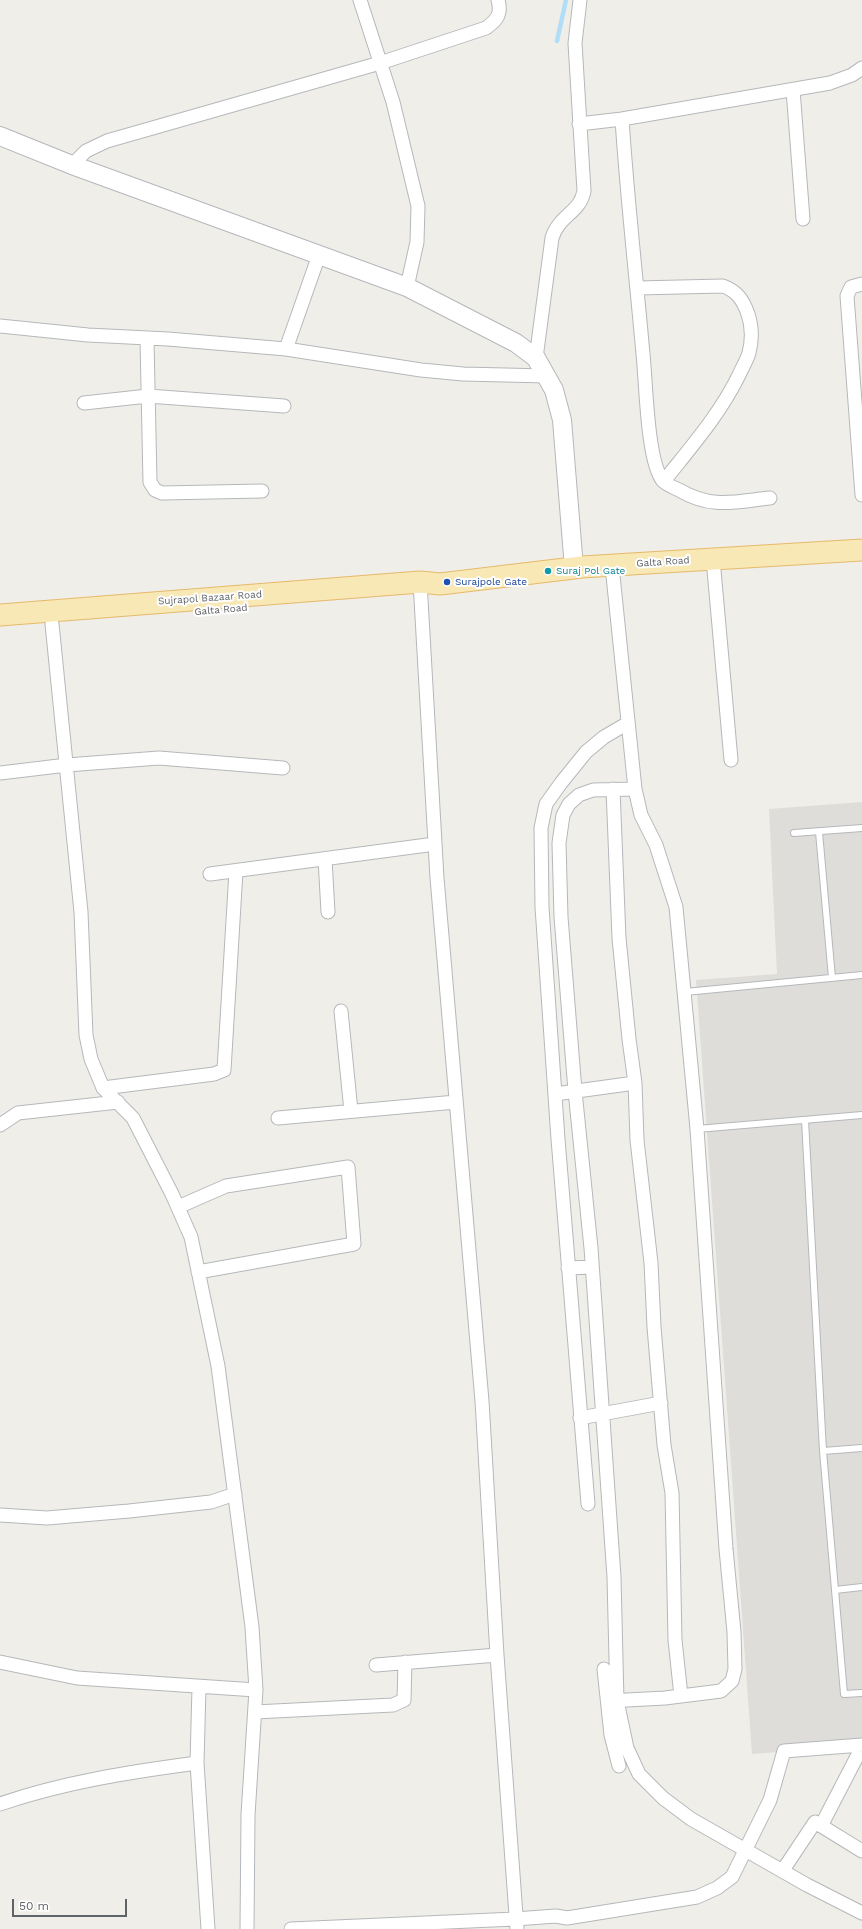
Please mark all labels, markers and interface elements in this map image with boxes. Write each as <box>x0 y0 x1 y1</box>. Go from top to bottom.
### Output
street label: Galta Road <box>636 554 690 570</box>
place label: Suraj Pol Gate <box>556 565 625 577</box>
marker: Suraj Pol Gate <box>543 566 553 576</box>
place label: Surajpole Gate <box>455 576 527 588</box>
marker: Surajpole Gate <box>442 577 452 587</box>
street label: Sujrapol Bazaar Road <box>158 588 262 608</box>
street label: Galta Road <box>194 602 248 618</box>
scale bar <box>14 1891 129 1917</box>
text: 50 m <box>19 1899 49 1913</box>

